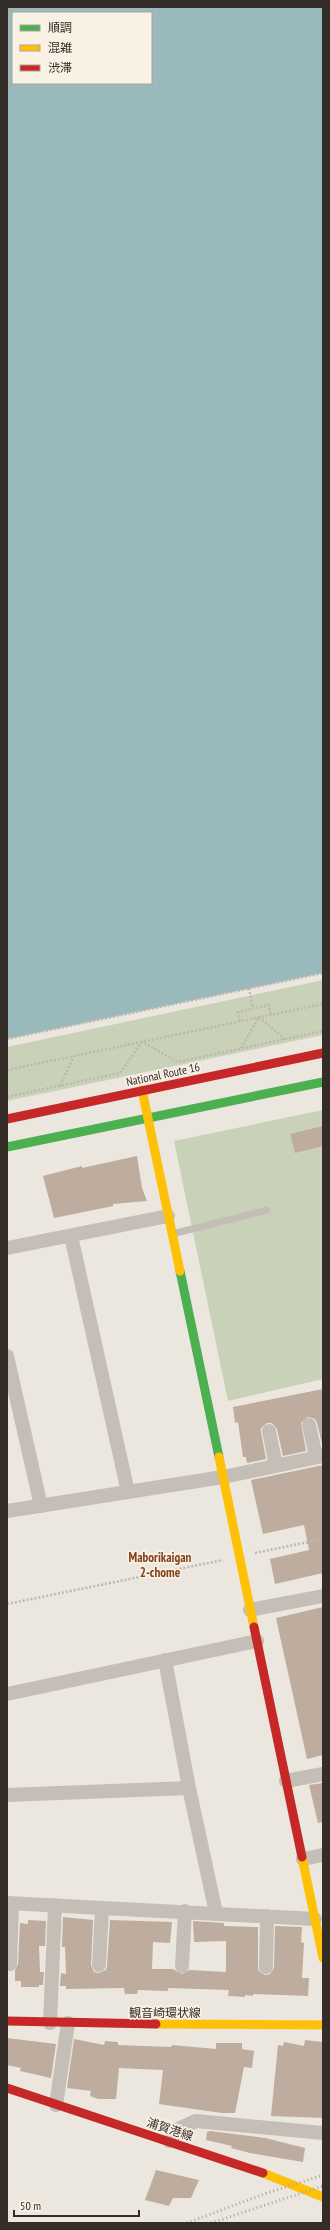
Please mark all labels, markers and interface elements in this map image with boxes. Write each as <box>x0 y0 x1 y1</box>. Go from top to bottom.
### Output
legend <box>12 12 152 84</box>
text: 順調 <box>48 20 72 35</box>
text: 混雑 <box>48 40 72 55</box>
text: 渋滞 <box>48 60 72 75</box>
street label: National Route 16 <box>125 1059 201 1089</box>
district label: Maborikaigan 2-chome <box>129 1549 192 1581</box>
street label: 観音崎環状線 <box>129 2005 201 2020</box>
street label: 浦賀港線 <box>145 2114 195 2144</box>
scale bar <box>14 2192 139 2218</box>
text: 50 m <box>20 2198 41 2213</box>

